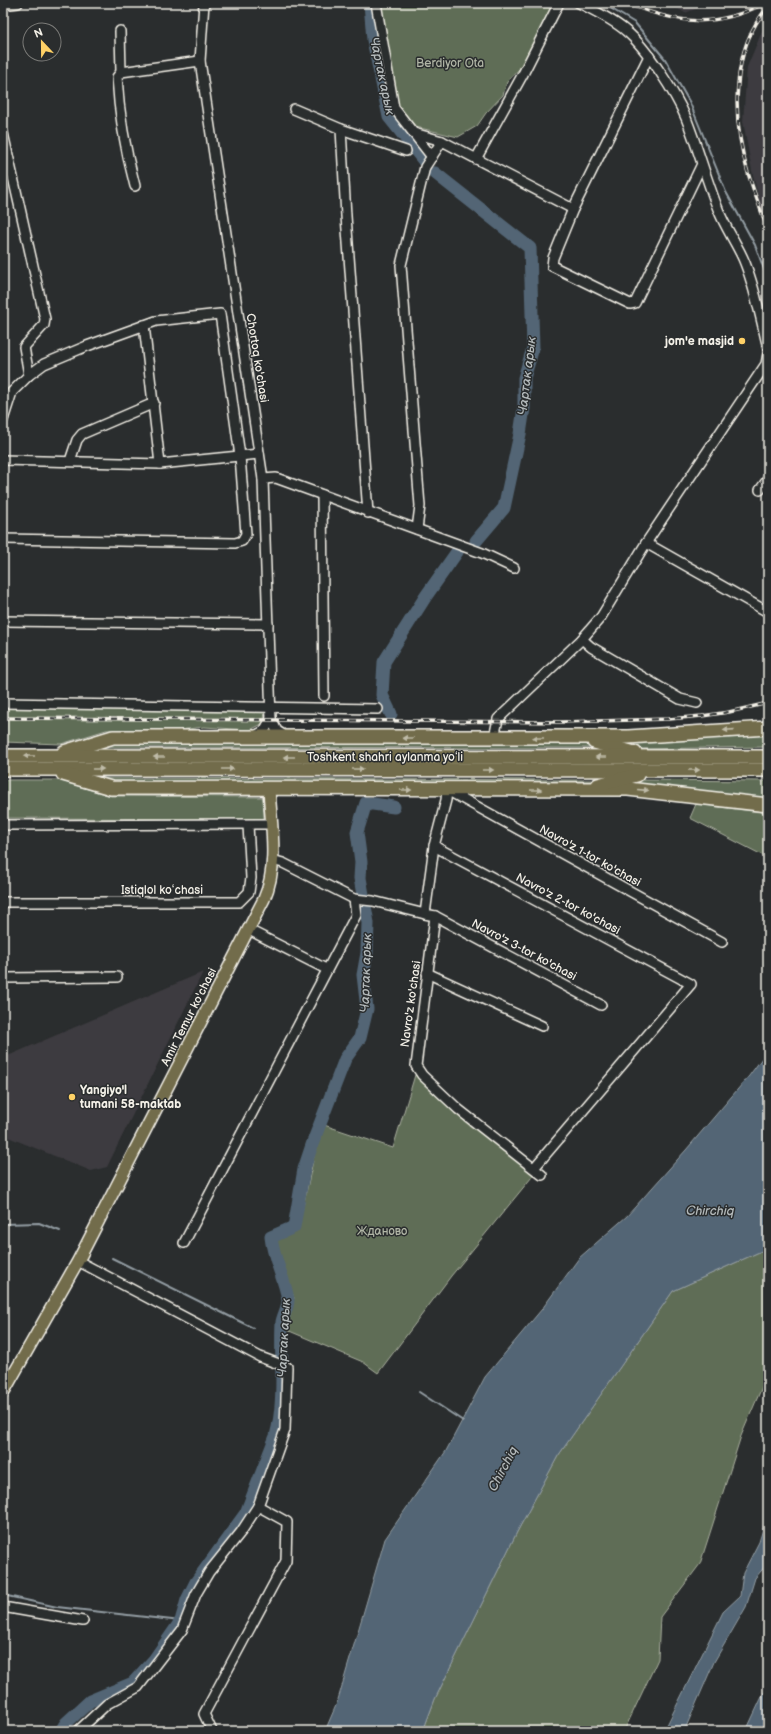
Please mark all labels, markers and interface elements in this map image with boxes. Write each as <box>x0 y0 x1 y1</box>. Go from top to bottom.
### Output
north arrow <box>22 22 62 62</box>
text: N <box>32 26 45 41</box>
water label: Чартак арык <box>366 36 398 116</box>
park label: Berdiyor Ota <box>416 56 484 71</box>
street label: Chortoq ko'chasi <box>243 312 271 404</box>
place label: jom'e masjid <box>664 334 734 349</box>
water label: Чартак арык <box>514 336 540 416</box>
marker: jom'e masjid <box>737 336 747 346</box>
one-way arrow <box>723 727 735 734</box>
one-way arrow <box>401 735 414 741</box>
one-way arrow <box>531 735 544 741</box>
street label: Toshkent shahri aylanma yoʻli <box>307 750 463 765</box>
one-way arrow <box>22 753 35 759</box>
one-way arrow <box>153 753 165 760</box>
one-way arrow <box>282 754 295 760</box>
one-way arrow <box>594 754 607 760</box>
one-way arrow <box>92 766 105 772</box>
one-way arrow <box>222 766 235 772</box>
one-way arrow <box>352 766 365 772</box>
one-way arrow <box>482 767 495 773</box>
one-way arrow <box>688 767 701 773</box>
one-way arrow <box>400 787 413 793</box>
one-way arrow <box>530 787 543 793</box>
one-way arrow <box>637 787 649 794</box>
street label: Navro'z 1-tor ko'chasi <box>536 822 644 890</box>
street label: Navro'z 2-tor ko'chasi <box>513 870 623 938</box>
street label: Istiqlol koʻchasi <box>121 883 203 898</box>
street label: Navro'z 3-tor ko'chasi <box>469 916 579 984</box>
water label: Чартак арык <box>357 933 375 1013</box>
street label: Navro'z ko'chasi <box>397 960 425 1048</box>
street label: Amir Temur ko'chasi <box>158 965 220 1068</box>
place label: Yangiyo'l tumani 58-maktab <box>79 1083 181 1112</box>
marker: Yangiyo'l tumani 58-maktab <box>67 1092 77 1102</box>
water label: Chirchiq <box>686 1203 735 1219</box>
park label: Жданово <box>357 1224 407 1239</box>
water label: Чартак арык <box>274 1298 294 1378</box>
water label: Chirchiq <box>485 1444 522 1494</box>

